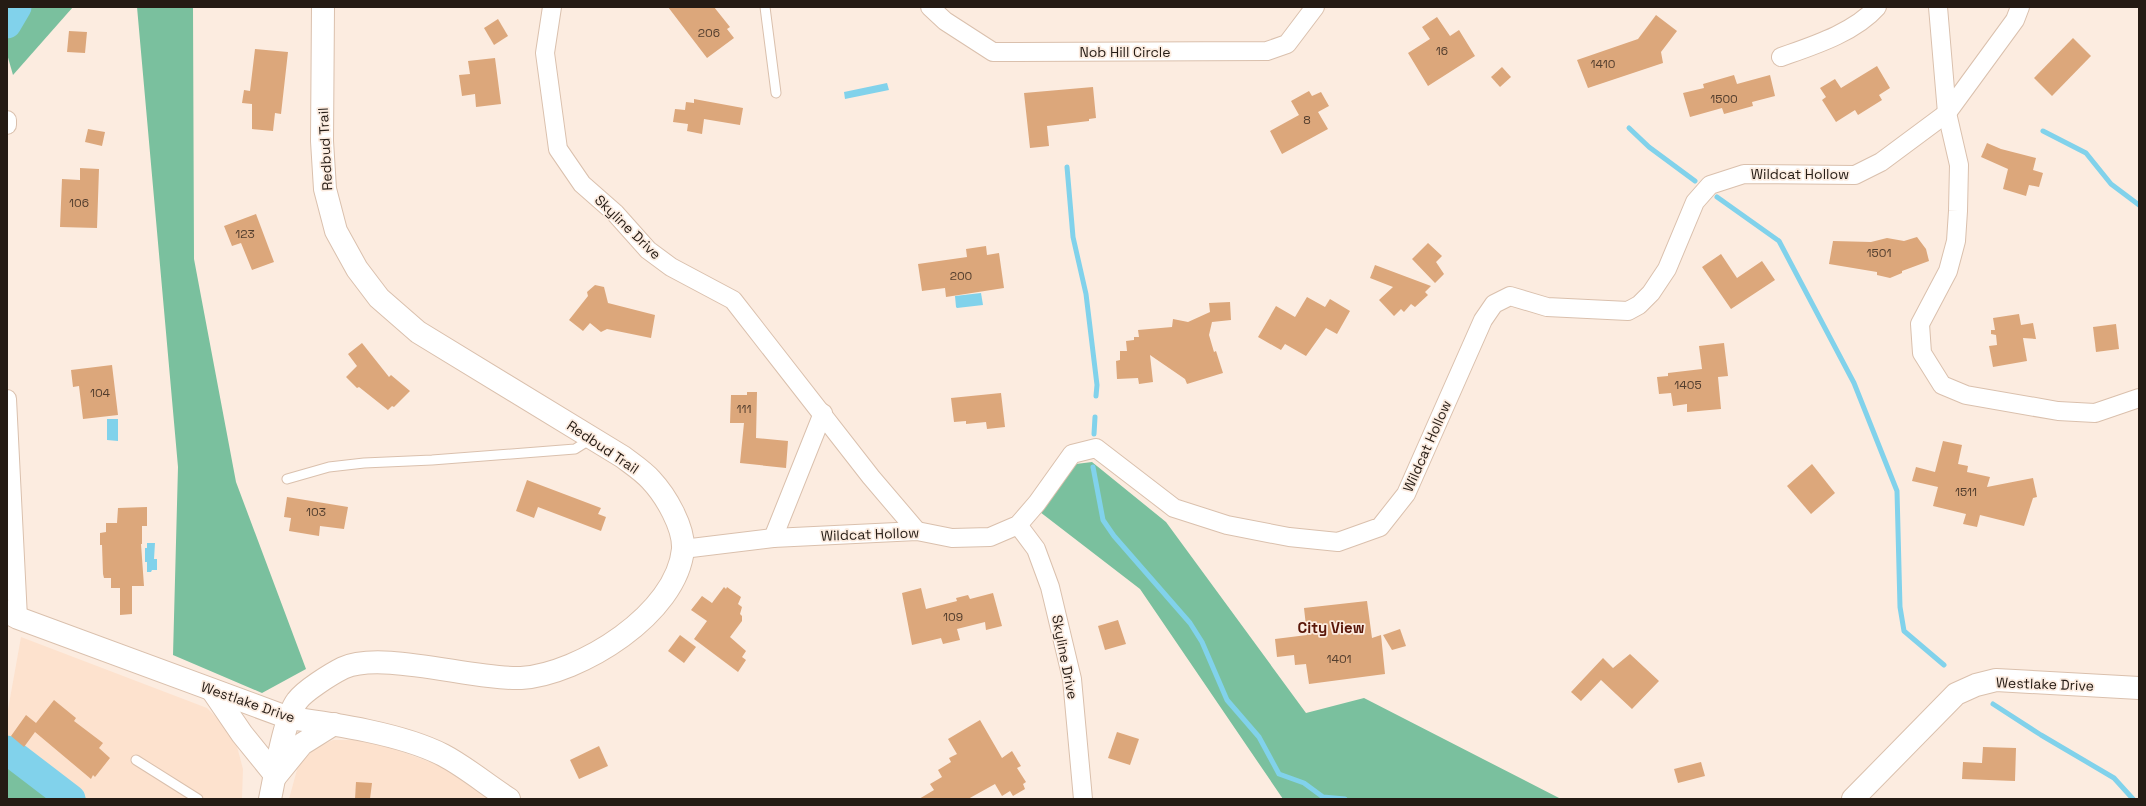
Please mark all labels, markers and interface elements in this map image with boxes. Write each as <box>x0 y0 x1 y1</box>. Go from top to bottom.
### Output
house number: 206 <box>698 25 720 41</box>
street label: Nob Hill Circle <box>1079 43 1171 61</box>
house number: 16 <box>1436 43 1448 59</box>
house number: 1410 <box>1591 56 1615 72</box>
house number: 1500 <box>1710 91 1738 107</box>
street label: Redbud Trail <box>314 107 336 191</box>
house number: 8 <box>1303 112 1311 128</box>
street label: Wildcat Hollow <box>1751 165 1849 183</box>
street label: Skyline Drive <box>591 191 665 263</box>
house number: 106 <box>69 195 89 211</box>
house number: 123 <box>235 226 255 242</box>
house number: 1501 <box>1867 245 1891 261</box>
house number: 200 <box>950 268 972 284</box>
house number: 1405 <box>1674 377 1702 393</box>
house number: 104 <box>90 385 111 401</box>
street label: Wildcat Hollow <box>1399 397 1455 495</box>
house number: 111 <box>736 401 752 417</box>
street label: Redbud Trail <box>564 416 642 478</box>
house number: 1511 <box>1955 484 1977 500</box>
house number: 103 <box>306 504 326 520</box>
street label: Wildcat Hollow <box>820 523 920 545</box>
house number: 109 <box>943 609 963 625</box>
street label: Skyline Drive <box>1048 613 1082 701</box>
district label: City View <box>1297 618 1365 637</box>
house number: 1401 <box>1326 651 1352 667</box>
street label: Westlake Drive <box>1996 673 2094 695</box>
street label: Westlake Drive <box>199 678 297 726</box>

